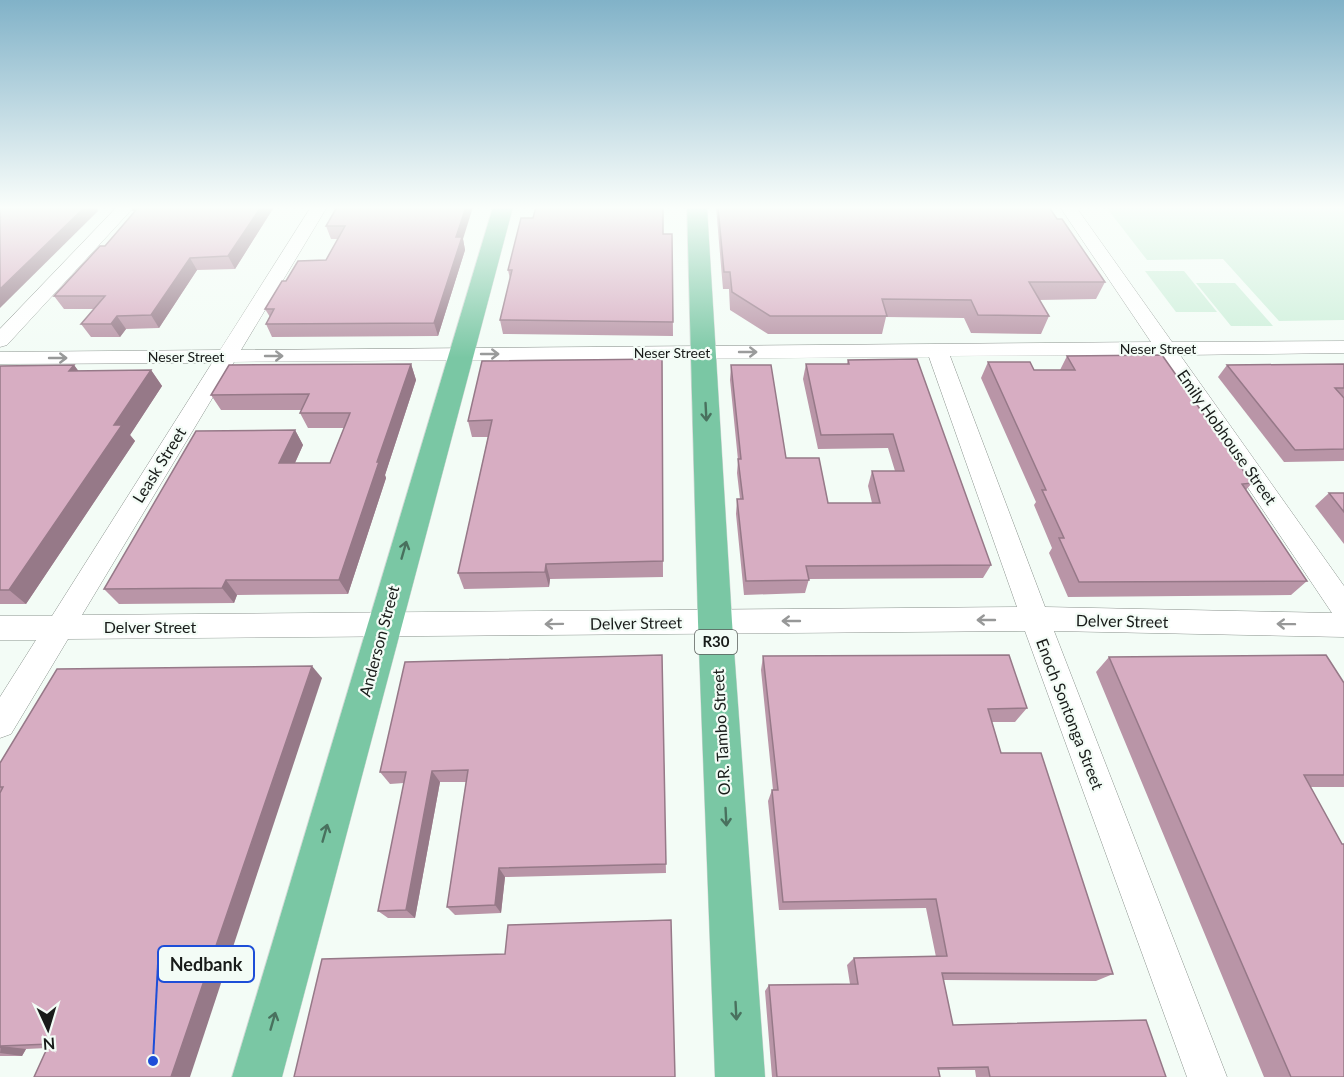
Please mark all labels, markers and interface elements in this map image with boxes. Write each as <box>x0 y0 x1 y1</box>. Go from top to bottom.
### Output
street label: Neser Street <box>1120 340 1196 357</box>
street label: Neser Street <box>634 344 710 361</box>
one-way arrow <box>738 346 758 358</box>
street label: Neser Street <box>148 348 224 365</box>
one-way arrow <box>480 348 500 360</box>
one-way arrow <box>264 350 284 362</box>
one-way arrow <box>48 352 68 364</box>
street label: Emily Hobhouse Street <box>1174 366 1281 508</box>
one-way arrow <box>700 402 711 422</box>
street label: Leask Street <box>128 423 189 506</box>
one-way arrow <box>399 541 410 560</box>
street label: Anderson Street <box>355 583 403 698</box>
street label: Delver Street <box>1076 610 1169 631</box>
street label: Delver Street <box>590 612 683 633</box>
one-way arrow <box>976 614 996 626</box>
one-way arrow <box>781 615 801 627</box>
street label: Delver Street <box>104 617 196 636</box>
one-way arrow <box>544 618 564 630</box>
one-way arrow <box>1276 618 1296 630</box>
road number: R30 <box>695 630 737 654</box>
street label: Enoch Sontonga Street <box>1033 636 1108 792</box>
street label: O.R. Tambo Street <box>708 668 733 796</box>
one-way arrow <box>720 806 731 826</box>
one-way arrow <box>320 824 332 843</box>
callout: Nedbank <box>158 946 254 982</box>
text: Nedbank <box>170 953 243 975</box>
north arrow <box>18 999 78 1059</box>
one-way arrow <box>731 1001 742 1021</box>
one-way arrow <box>268 1012 279 1031</box>
text: N <box>42 1035 56 1054</box>

